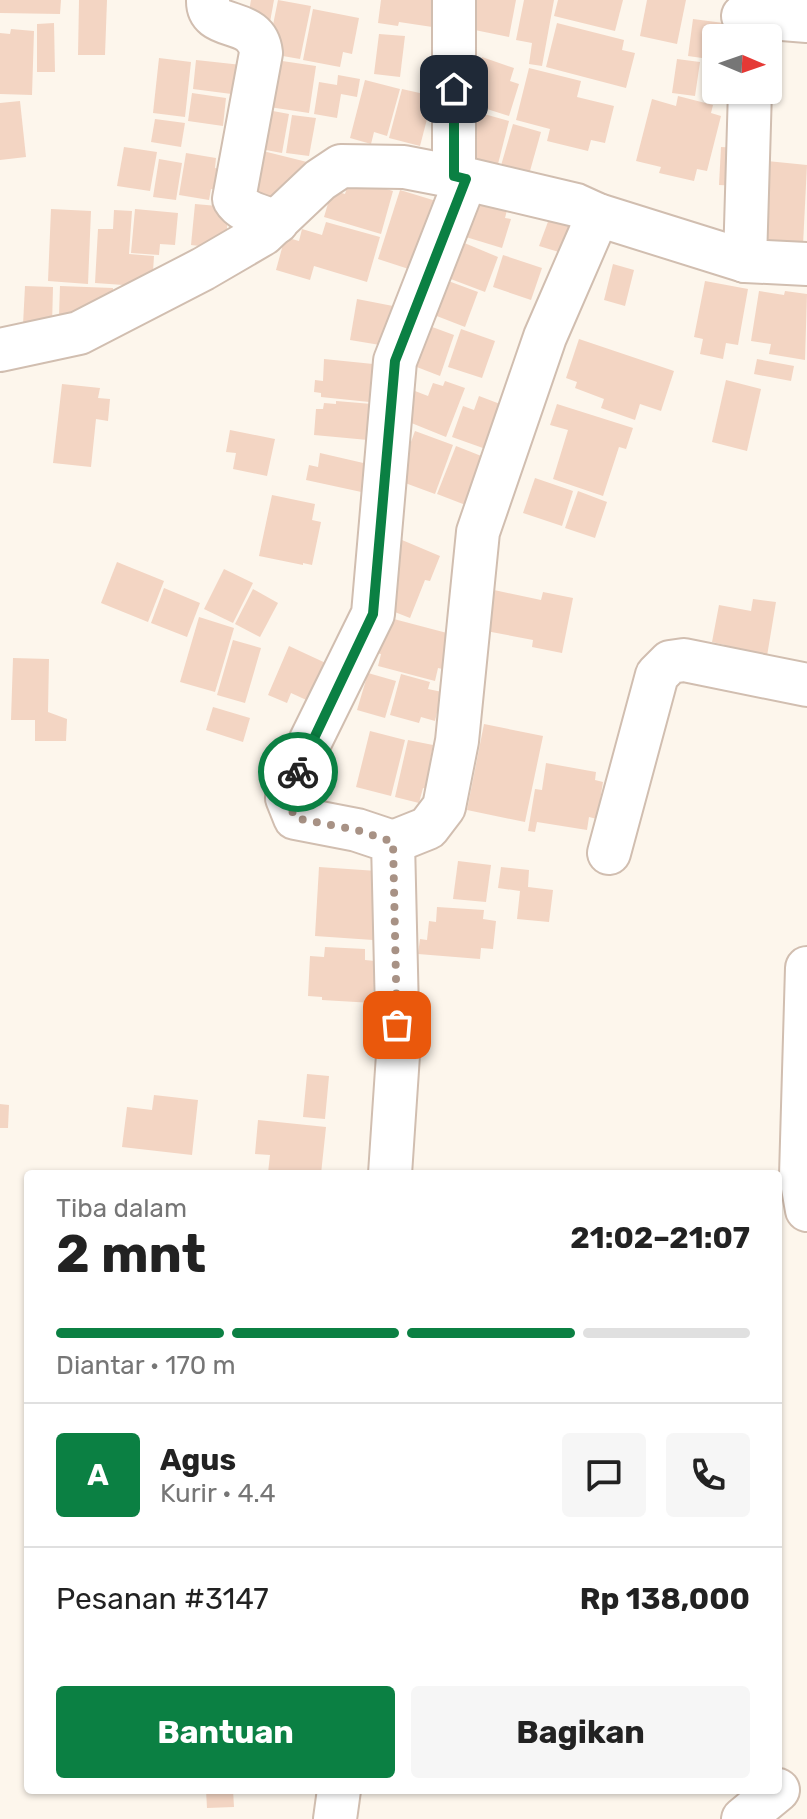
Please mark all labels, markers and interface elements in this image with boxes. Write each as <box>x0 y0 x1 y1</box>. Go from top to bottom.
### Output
north arrow <box>702 24 782 104</box>
map controls <box>702 24 782 104</box>
pin <box>420 55 488 123</box>
icon: home <box>432 67 476 111</box>
courier <box>258 732 338 812</box>
icon: bike <box>276 750 320 794</box>
pin <box>363 991 431 1059</box>
icon: bag <box>375 1003 419 1047</box>
text: Tiba dalam <box>56 1193 187 1224</box>
text: 21:02–21:07 <box>570 1220 750 1256</box>
text: 2 mnt <box>56 1223 206 1285</box>
text: Diantar · 170 m <box>56 1350 236 1381</box>
button: chat <box>562 1433 646 1517</box>
button: phone <box>666 1433 750 1517</box>
text: Agus <box>160 1442 236 1478</box>
text: A <box>87 1457 109 1493</box>
text: Kurir · 4.4 <box>160 1478 276 1509</box>
text: Pesanan #3147 <box>56 1581 269 1617</box>
text: Rp 138,000 <box>580 1581 750 1617</box>
button: Bantuan <box>56 1686 395 1778</box>
button: Bagikan <box>411 1686 750 1778</box>

